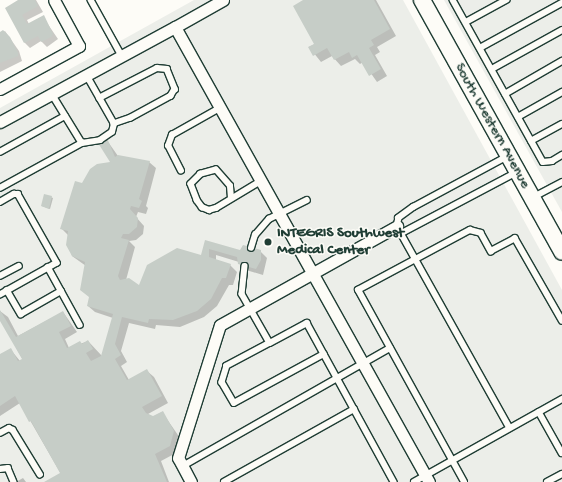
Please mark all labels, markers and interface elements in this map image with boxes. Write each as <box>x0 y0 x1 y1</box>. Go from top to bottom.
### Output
street label: South Western Avenue <box>450 60 534 192</box>
place label: INTEGRIS Southwest Medical Center <box>277 224 404 259</box>
marker: INTEGRIS Southwest Medical Center <box>262 236 274 248</box>

